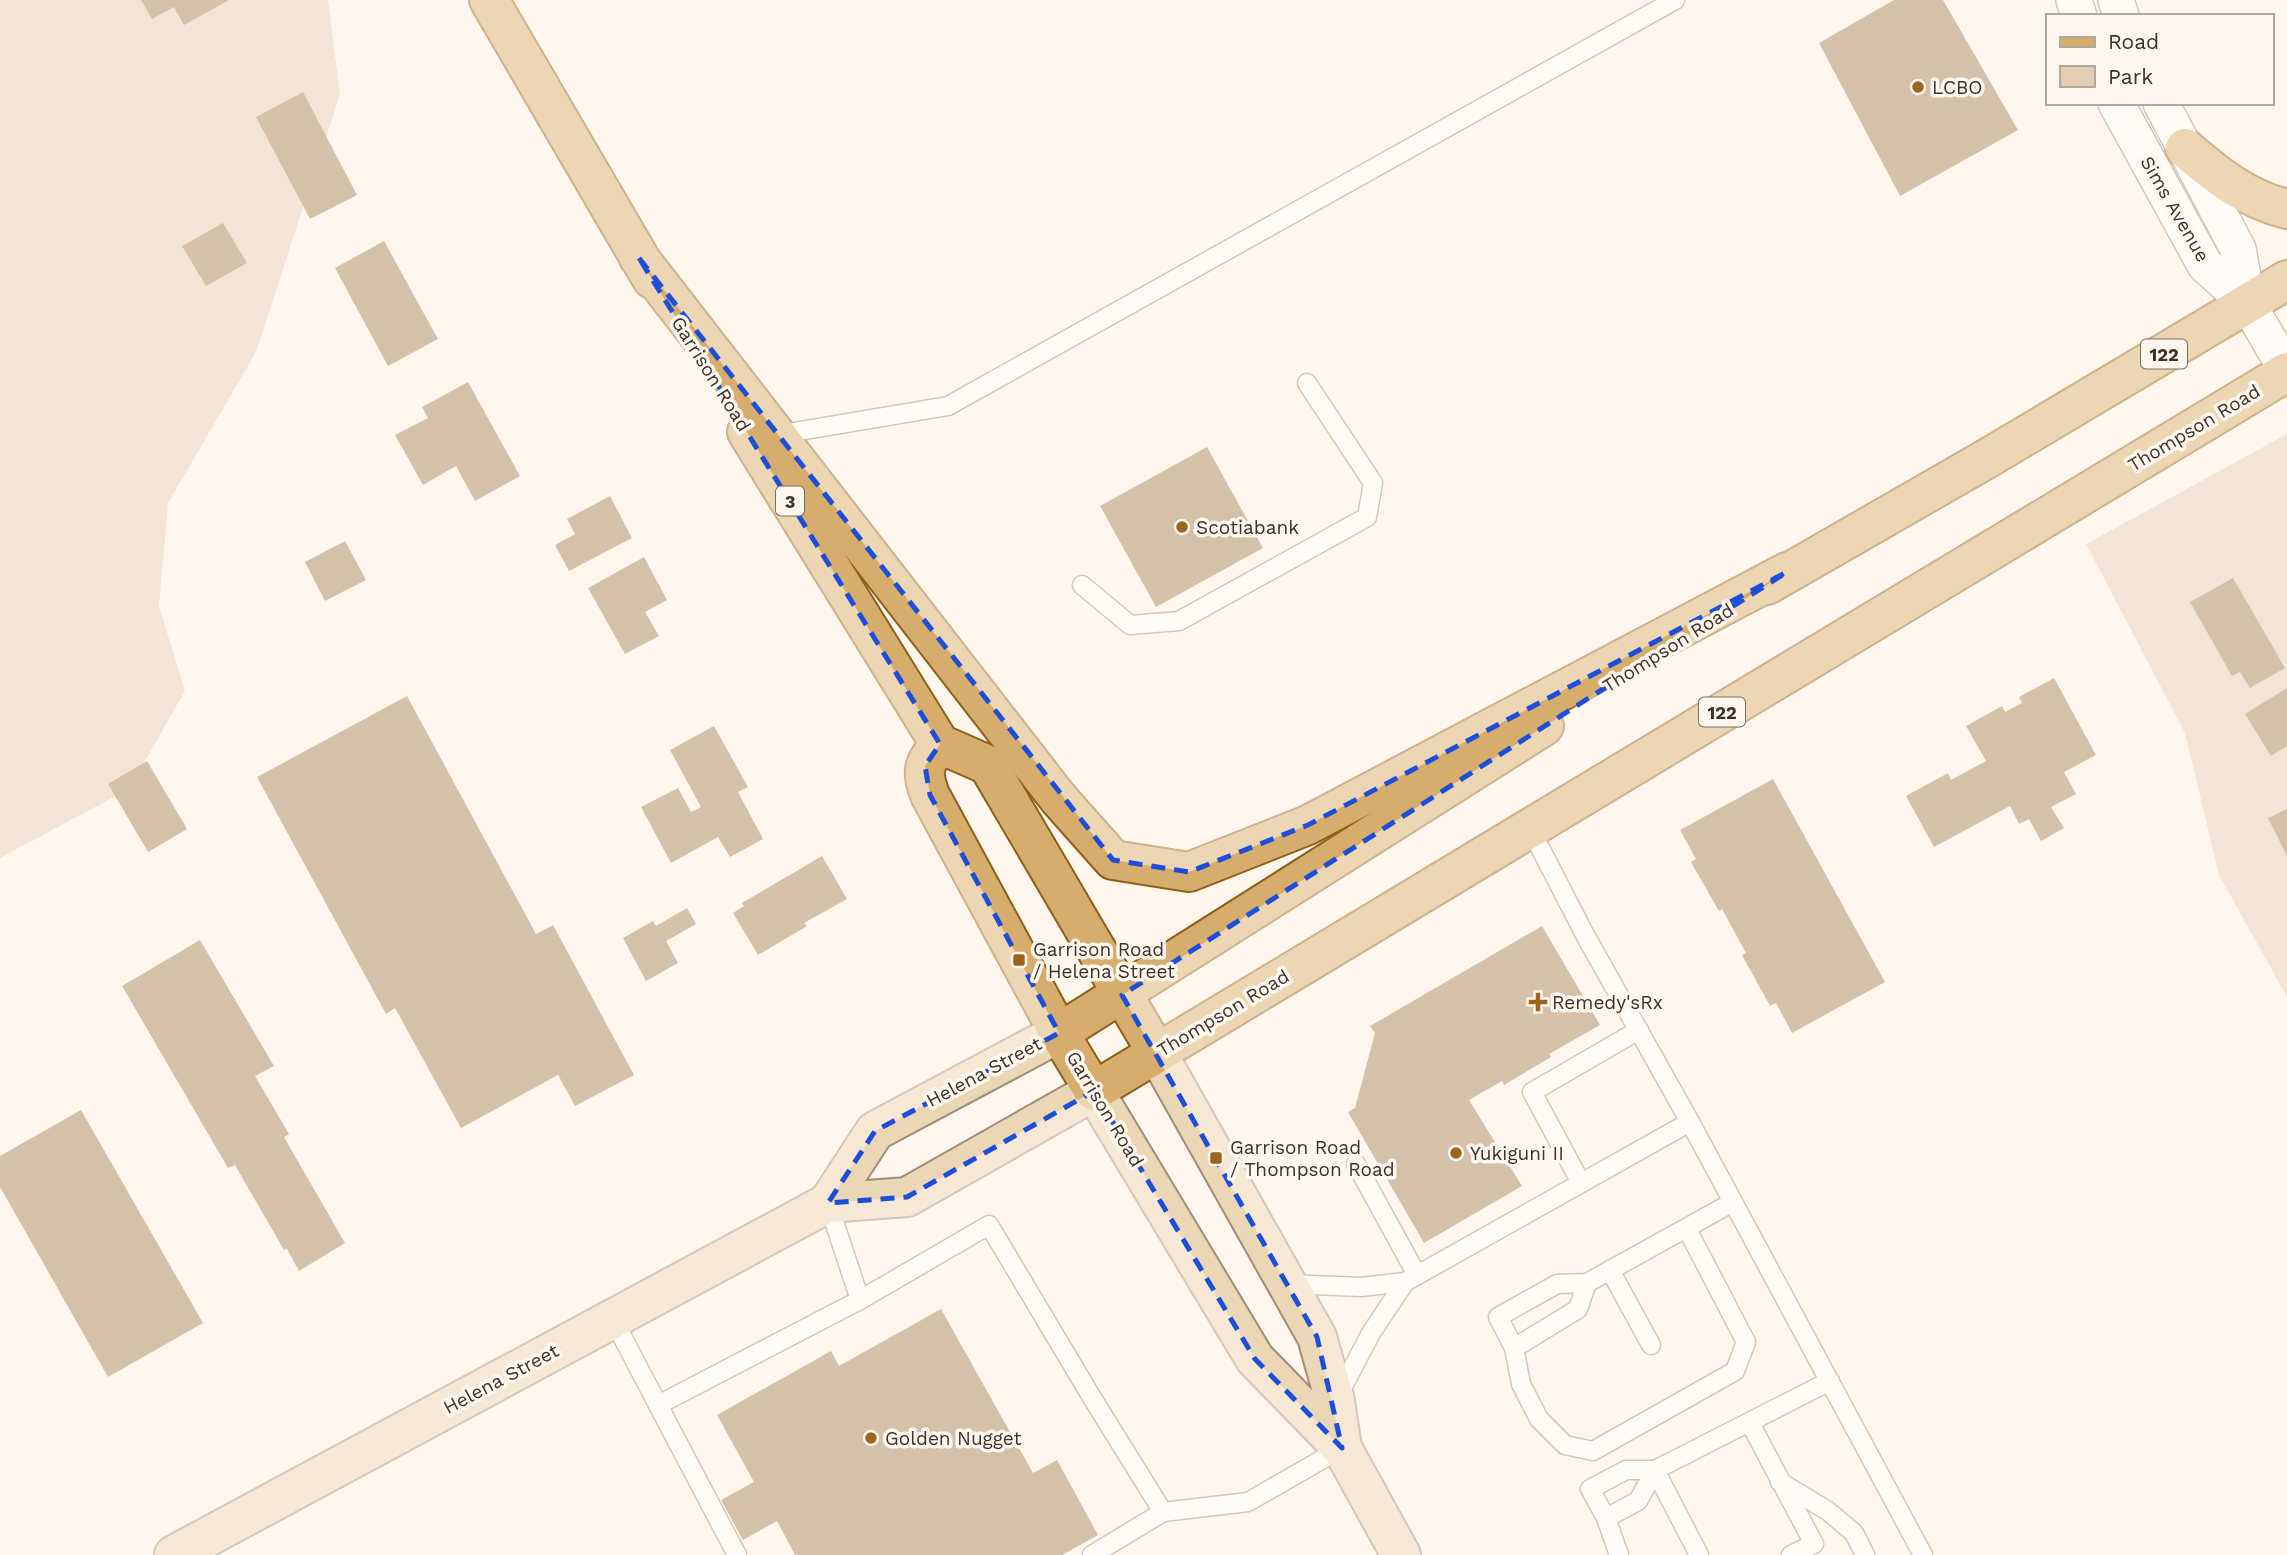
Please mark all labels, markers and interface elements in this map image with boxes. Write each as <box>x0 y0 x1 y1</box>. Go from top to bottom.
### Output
legend <box>2046 14 2273 105</box>
text: Road <box>2108 29 2159 54</box>
text: Park <box>2108 64 2153 89</box>
place label: LCBO <box>1932 76 1983 99</box>
marker: LCBO <box>1910 79 1926 95</box>
street label: Sims Avenue <box>2135 152 2215 266</box>
street label: Garrison Road <box>667 312 755 436</box>
road number: 122 <box>2141 340 2187 368</box>
street label: Thompson Road <box>2124 379 2264 477</box>
road number: 3 <box>776 486 804 516</box>
place label: Scotiabank <box>1196 516 1299 539</box>
marker: Scotiabank <box>1174 519 1190 535</box>
street label: Thompson Road <box>1598 598 1738 698</box>
road number: 122 <box>1699 698 1745 726</box>
place label: Garrison Road / Helena Street <box>1033 938 1175 983</box>
marker: Garrison Road / Helena Street <box>1011 952 1027 968</box>
street label: Thompson Road <box>1153 964 1293 1062</box>
place label: Remedy'sRx <box>1552 991 1663 1014</box>
marker: Remedy'sRx <box>1530 994 1546 1010</box>
street label: Helena Street <box>922 1032 1046 1112</box>
street label: Garrison Road <box>1061 1047 1149 1171</box>
place label: Garrison Road / Thompson Road <box>1230 1136 1395 1181</box>
place label: Yukiguni II <box>1470 1142 1564 1165</box>
marker: Yukiguni II <box>1448 1145 1464 1161</box>
marker: Garrison Road / Thompson Road <box>1208 1150 1224 1166</box>
street label: Helena Street <box>439 1339 563 1419</box>
place label: Golden Nugget <box>885 1427 1021 1450</box>
marker: Golden Nugget <box>863 1430 879 1446</box>

